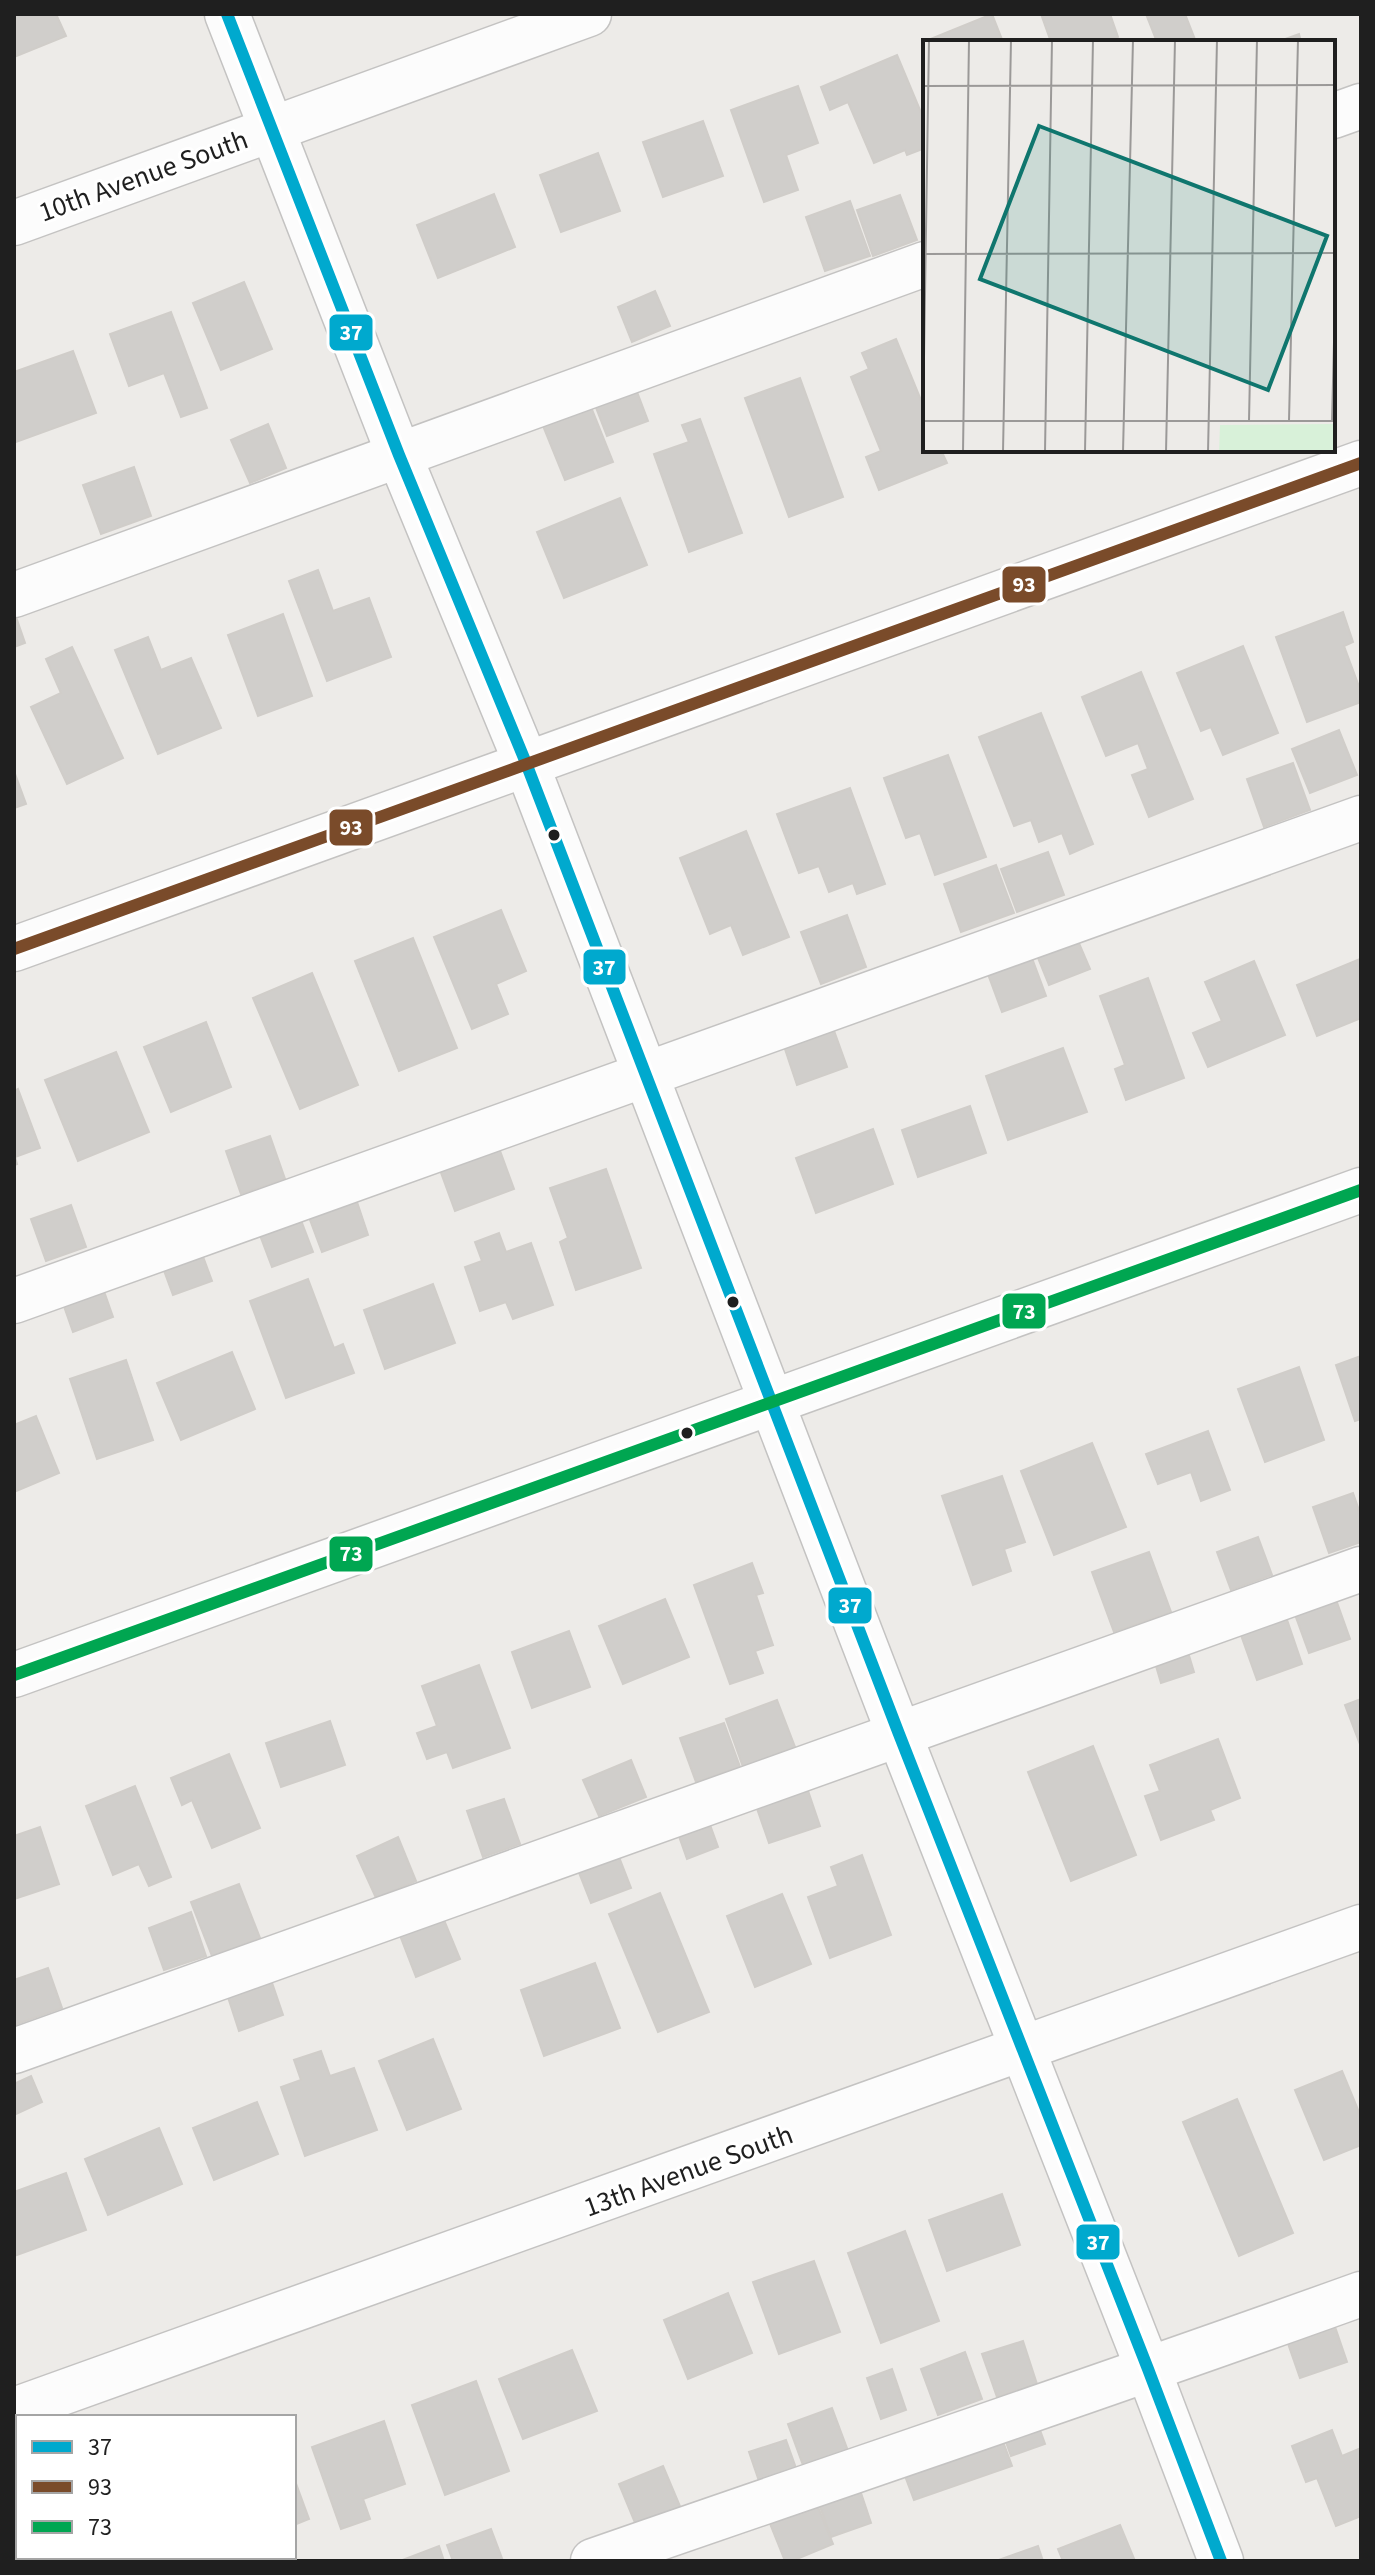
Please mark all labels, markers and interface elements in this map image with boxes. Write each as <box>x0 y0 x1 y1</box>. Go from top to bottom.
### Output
inset map <box>923 40 1335 452</box>
street label: 10th Avenue South <box>33 120 254 232</box>
line badge: 37 <box>328 313 374 352</box>
text: 37 <box>339 317 363 349</box>
line badge: 93 <box>1001 565 1047 604</box>
text: 93 <box>1012 569 1036 601</box>
line badge: 93 <box>328 808 374 847</box>
text: 93 <box>339 812 363 844</box>
unlabelled marker <box>546 827 562 843</box>
line badge: 37 <box>582 948 627 986</box>
text: 37 <box>592 952 616 984</box>
line badge: 73 <box>1001 1292 1047 1330</box>
unlabelled marker <box>725 1294 741 1310</box>
text: 73 <box>1012 1296 1036 1328</box>
unlabelled marker <box>679 1425 695 1441</box>
line badge: 73 <box>328 1535 374 1573</box>
text: 73 <box>339 1538 363 1570</box>
line badge: 37 <box>827 1586 873 1625</box>
text: 37 <box>838 1590 862 1622</box>
street label: 13th Avenue South <box>578 2115 799 2227</box>
line badge: 37 <box>1075 2223 1121 2261</box>
text: 37 <box>1086 2227 1110 2259</box>
legend <box>16 2415 296 2559</box>
text: 37 <box>88 2430 112 2465</box>
text: 93 <box>88 2470 112 2505</box>
text: 73 <box>88 2510 112 2545</box>

